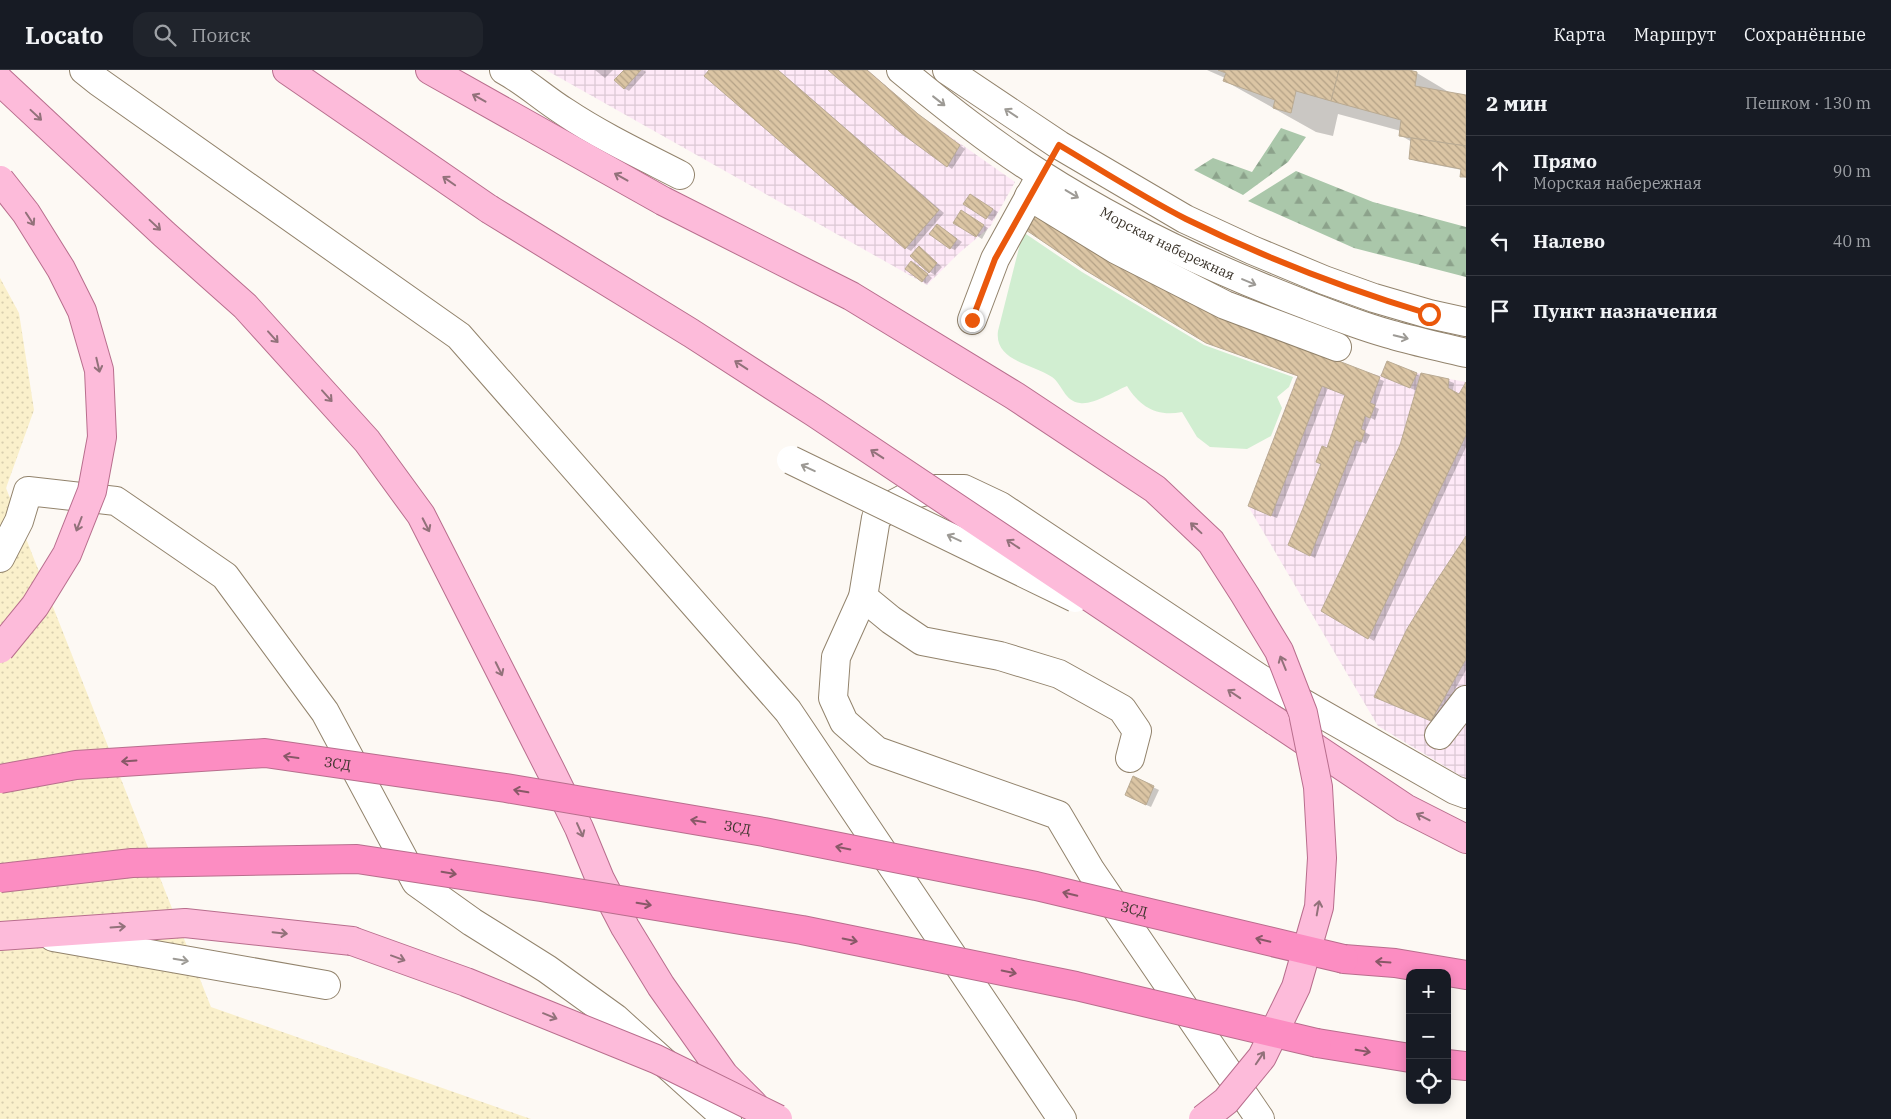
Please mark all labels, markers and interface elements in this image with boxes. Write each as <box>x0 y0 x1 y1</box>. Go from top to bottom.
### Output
search box <box>133 12 483 57</box>
text: Locato <box>25 19 103 51</box>
icon: search <box>151 21 179 49</box>
text: Поиск <box>191 23 251 47</box>
text: Карта <box>1553 23 1606 46</box>
text: Маршрут <box>1634 23 1716 46</box>
text: Сохранённые <box>1744 23 1866 46</box>
text: 2 мин <box>1486 89 1548 117</box>
one-way arrow <box>472 93 487 103</box>
text: Пешком · 130 m <box>1745 93 1871 113</box>
one-way arrow <box>932 95 945 106</box>
one-way arrow <box>1004 108 1018 119</box>
one-way arrow <box>29 109 42 121</box>
text: Прямо <box>1533 149 1597 173</box>
icon: ahead <box>1486 157 1514 185</box>
text: 90 m <box>1833 161 1871 181</box>
one-way arrow <box>614 172 629 182</box>
text: Морская набережная <box>1533 173 1702 193</box>
one-way arrow <box>442 176 456 186</box>
one-way arrow <box>1065 189 1079 199</box>
street label: Морская набережная <box>1097 203 1237 284</box>
one-way arrow <box>25 211 35 225</box>
one-way arrow <box>148 219 161 231</box>
icon: left <box>1486 227 1514 255</box>
text: Налево <box>1533 229 1605 253</box>
text: 40 m <box>1833 231 1871 251</box>
one-way arrow <box>1241 277 1256 287</box>
icon: arrive <box>1486 297 1514 325</box>
text: Пункт назначения <box>1533 299 1717 323</box>
route start <box>1418 303 1441 326</box>
route end <box>961 309 984 332</box>
one-way arrow <box>267 330 279 343</box>
one-way arrow <box>1393 333 1409 343</box>
one-way arrow <box>93 356 103 372</box>
one-way arrow <box>735 360 749 370</box>
one-way arrow <box>321 390 332 403</box>
one-way arrow <box>871 449 885 459</box>
one-way arrow <box>800 463 815 473</box>
one-way arrow <box>74 516 83 531</box>
one-way arrow <box>421 517 431 532</box>
one-way arrow <box>1189 522 1202 534</box>
one-way arrow <box>947 533 962 542</box>
one-way arrow <box>1006 539 1020 549</box>
one-way arrow <box>1278 656 1287 671</box>
one-way arrow <box>494 662 504 677</box>
one-way arrow <box>1227 689 1241 699</box>
one-way arrow <box>283 751 299 761</box>
street label: ЗСД <box>323 753 353 774</box>
one-way arrow <box>121 757 137 766</box>
one-way arrow <box>513 785 529 795</box>
one-way arrow <box>1415 812 1430 822</box>
one-way arrow <box>691 816 707 826</box>
street label: ЗСД <box>723 816 753 839</box>
one-way arrow <box>575 822 585 837</box>
one-way arrow <box>835 843 851 852</box>
one-way arrow <box>441 868 457 878</box>
one-way arrow <box>1063 889 1079 898</box>
street label: ЗСД <box>1119 897 1150 921</box>
one-way arrow <box>636 899 652 909</box>
one-way arrow <box>1313 900 1323 916</box>
one-way arrow <box>110 923 126 932</box>
one-way arrow <box>272 928 288 938</box>
one-way arrow <box>842 935 858 945</box>
one-way arrow <box>1255 935 1271 944</box>
one-way arrow <box>390 954 405 963</box>
one-way arrow <box>173 955 189 965</box>
one-way arrow <box>1376 957 1392 967</box>
one-way arrow <box>1001 968 1017 977</box>
map controls <box>1406 969 1451 1104</box>
button: + <box>1406 969 1451 1014</box>
one-way arrow <box>542 1012 557 1021</box>
button: − <box>1406 1014 1451 1059</box>
one-way arrow <box>1355 1046 1371 1056</box>
one-way arrow <box>1255 1052 1265 1066</box>
button: locate <box>1406 1059 1451 1104</box>

